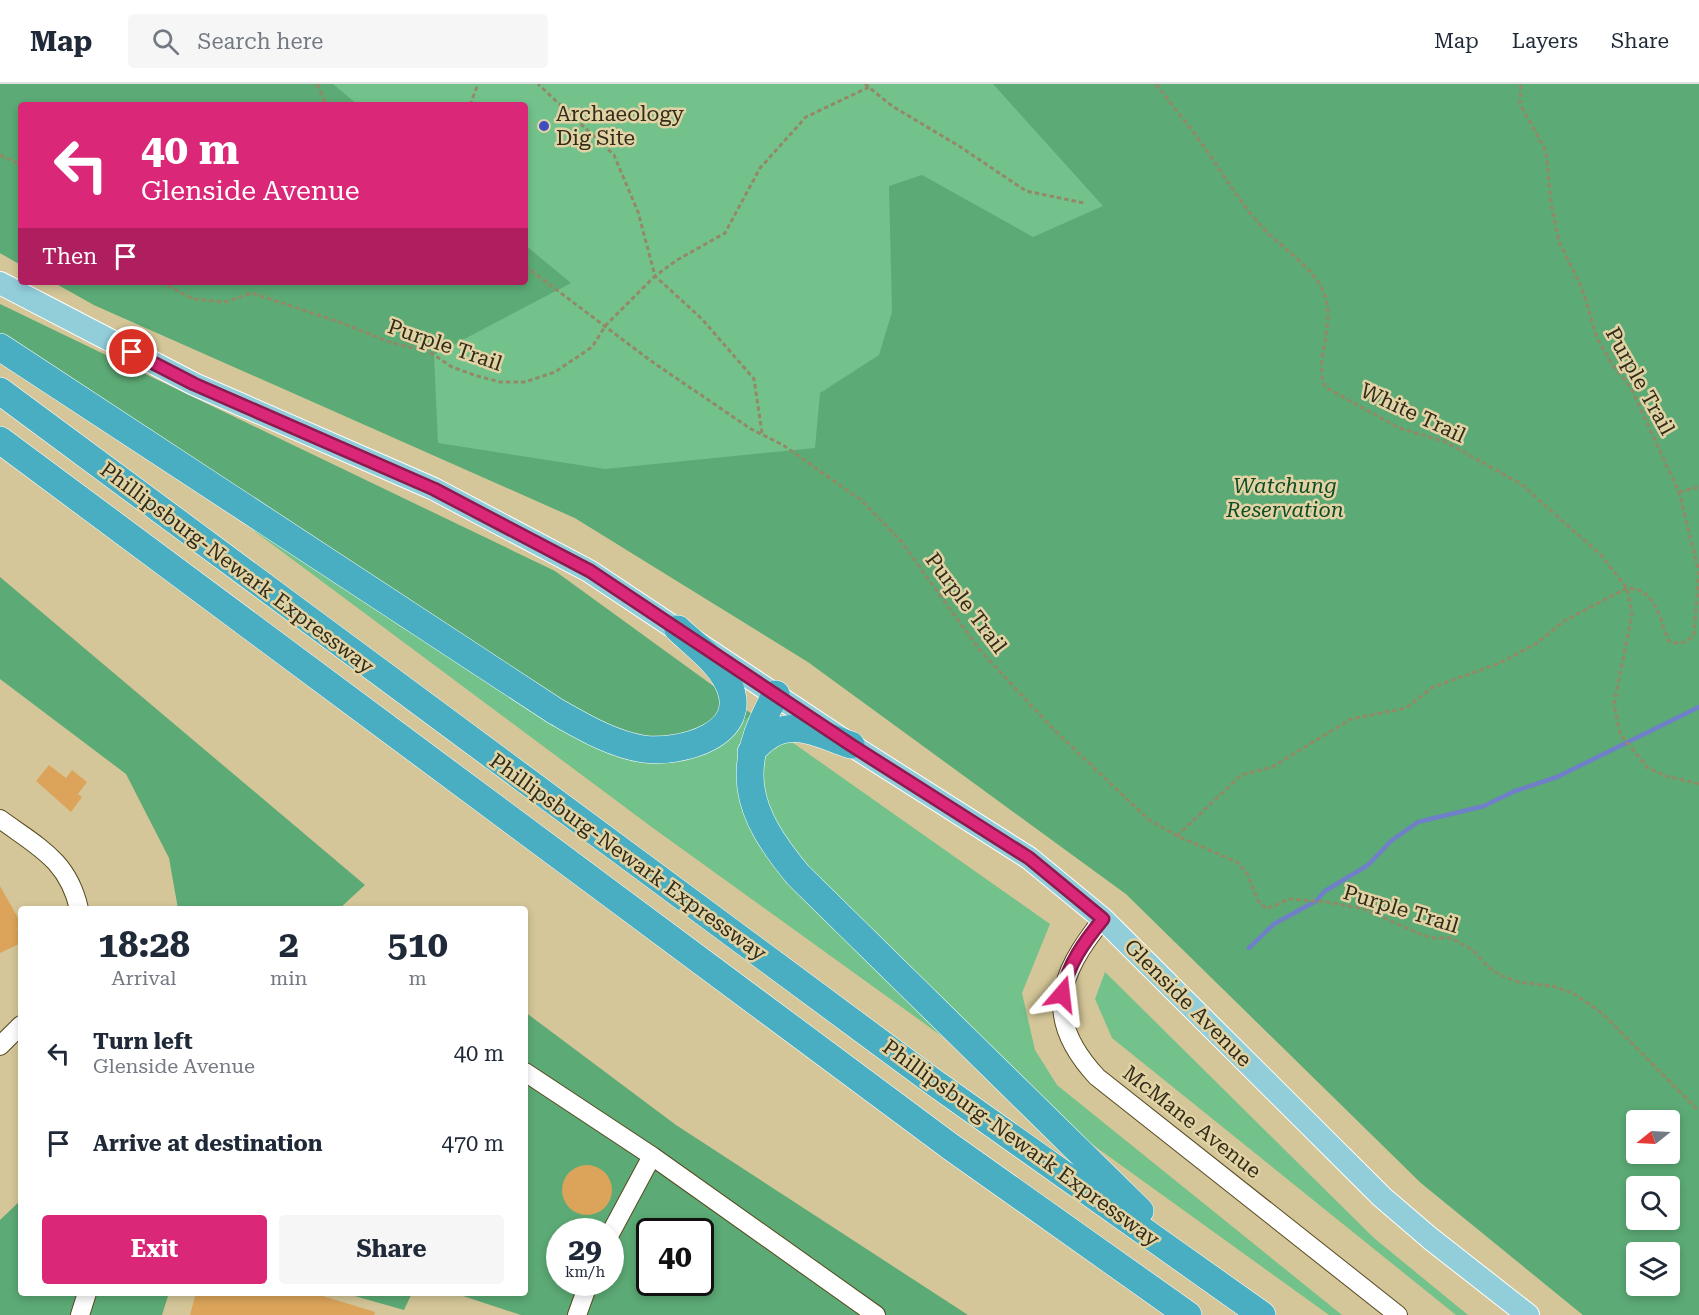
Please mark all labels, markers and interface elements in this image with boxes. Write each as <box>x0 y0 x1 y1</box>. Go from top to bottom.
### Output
search box <box>128 14 548 68</box>
text: Map <box>30 25 92 58</box>
icon: search <box>149 25 182 58</box>
text: Search here <box>197 29 323 54</box>
text: Map <box>1434 29 1479 53</box>
text: Layers <box>1512 29 1578 53</box>
text: Share <box>1611 29 1669 53</box>
place label: Archaeology Dig Site <box>556 102 685 150</box>
marker: Archaeology Dig Site <box>537 119 551 133</box>
text: 40 m <box>141 125 239 174</box>
icon: left <box>42 126 120 204</box>
text: Glenside Avenue <box>141 175 360 207</box>
icon: arrive <box>109 240 142 273</box>
text: Then <box>42 244 97 269</box>
street label: Purple Trail <box>385 314 506 376</box>
street label: Purple Trail <box>1601 323 1680 439</box>
pin <box>106 326 157 377</box>
icon: arrive <box>115 335 148 368</box>
street label: White Trail <box>1357 378 1470 448</box>
street label: Phillipsburg-Newark Expressway <box>96 457 379 679</box>
park label: Watchung Reservation <box>1225 474 1344 522</box>
street label: Purple Trail <box>920 548 1012 658</box>
street label: Phillipsburg-Newark Expressway <box>485 749 771 966</box>
street label: Purple Trail <box>1340 880 1462 938</box>
text: 18:28 <box>98 924 190 966</box>
text: 2 <box>279 924 299 966</box>
text: 510 <box>388 924 448 966</box>
street label: Glenside Avenue <box>1119 934 1257 1072</box>
position arrow <box>1030 962 1094 1026</box>
text: Arrival <box>111 966 176 990</box>
text: min <box>270 966 307 990</box>
text: m <box>409 966 427 990</box>
text: Turn left <box>93 1029 193 1054</box>
street label: Phillipsburg-Newark Expressway <box>878 1035 1164 1252</box>
icon: left <box>42 1037 75 1070</box>
text: 40 m <box>454 1041 504 1066</box>
text: Glenside Avenue <box>93 1054 255 1078</box>
street label: McMane Avenue <box>1118 1061 1266 1183</box>
north arrow <box>1626 1110 1680 1164</box>
map controls <box>1626 1110 1680 1296</box>
icon: arrive <box>42 1127 75 1160</box>
text: Arrive at destination <box>93 1131 322 1156</box>
text: 470 m <box>441 1131 504 1156</box>
button: search <box>1626 1176 1680 1230</box>
button: Exit <box>42 1215 267 1284</box>
button: Share <box>279 1215 504 1284</box>
speed limit sign: 40 <box>636 1218 714 1296</box>
text: 29 <box>568 1232 602 1267</box>
button: layers <box>1626 1242 1680 1296</box>
text: km/h <box>565 1263 605 1281</box>

